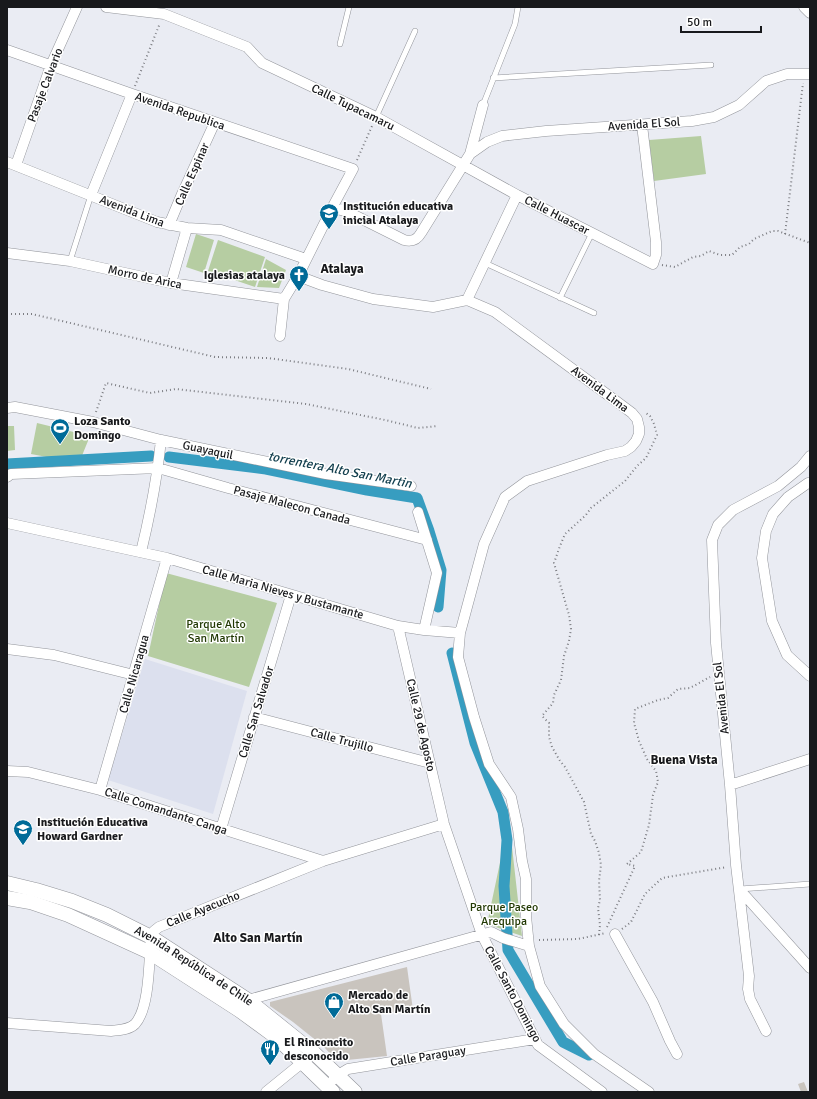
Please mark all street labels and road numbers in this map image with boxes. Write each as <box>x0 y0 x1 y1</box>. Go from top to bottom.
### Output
street label: Pasaje Calvario <box>24 46 66 124</box>
street label: Calle Tupacamaru <box>309 81 397 134</box>
street label: Avenida Republica <box>133 89 227 134</box>
street label: Avenida El Sol <box>607 114 681 135</box>
street label: Calle Espinar <box>172 140 213 208</box>
street label: Avenida Lima <box>97 192 166 231</box>
street label: Calle Huascar <box>522 193 592 238</box>
street label: Morro de Arica <box>106 262 183 293</box>
street label: Avenida Lima <box>568 363 631 416</box>
street label: Guayaquil <box>181 438 235 463</box>
street label: Pasaje Malecon Canada <box>232 483 352 528</box>
street label: Calle Maria Nieves y Bustamante <box>200 562 365 623</box>
street label: Calle Nicaragua <box>116 633 153 715</box>
street label: Avenida El Sol <box>710 661 733 735</box>
street label: Calle San Salvador <box>235 664 278 760</box>
street label: Calle 29 de Agosto <box>403 677 438 773</box>
street label: Calle Trujillo <box>309 725 375 756</box>
street label: Calle Comandante Canga <box>103 785 229 838</box>
street label: Calle Ayacucho <box>164 888 242 931</box>
street label: Avenida República de Chile <box>132 923 256 1009</box>
street label: Calle Santo Domingo <box>481 944 544 1045</box>
street label: Calle Paraguay <box>389 1043 467 1070</box>

